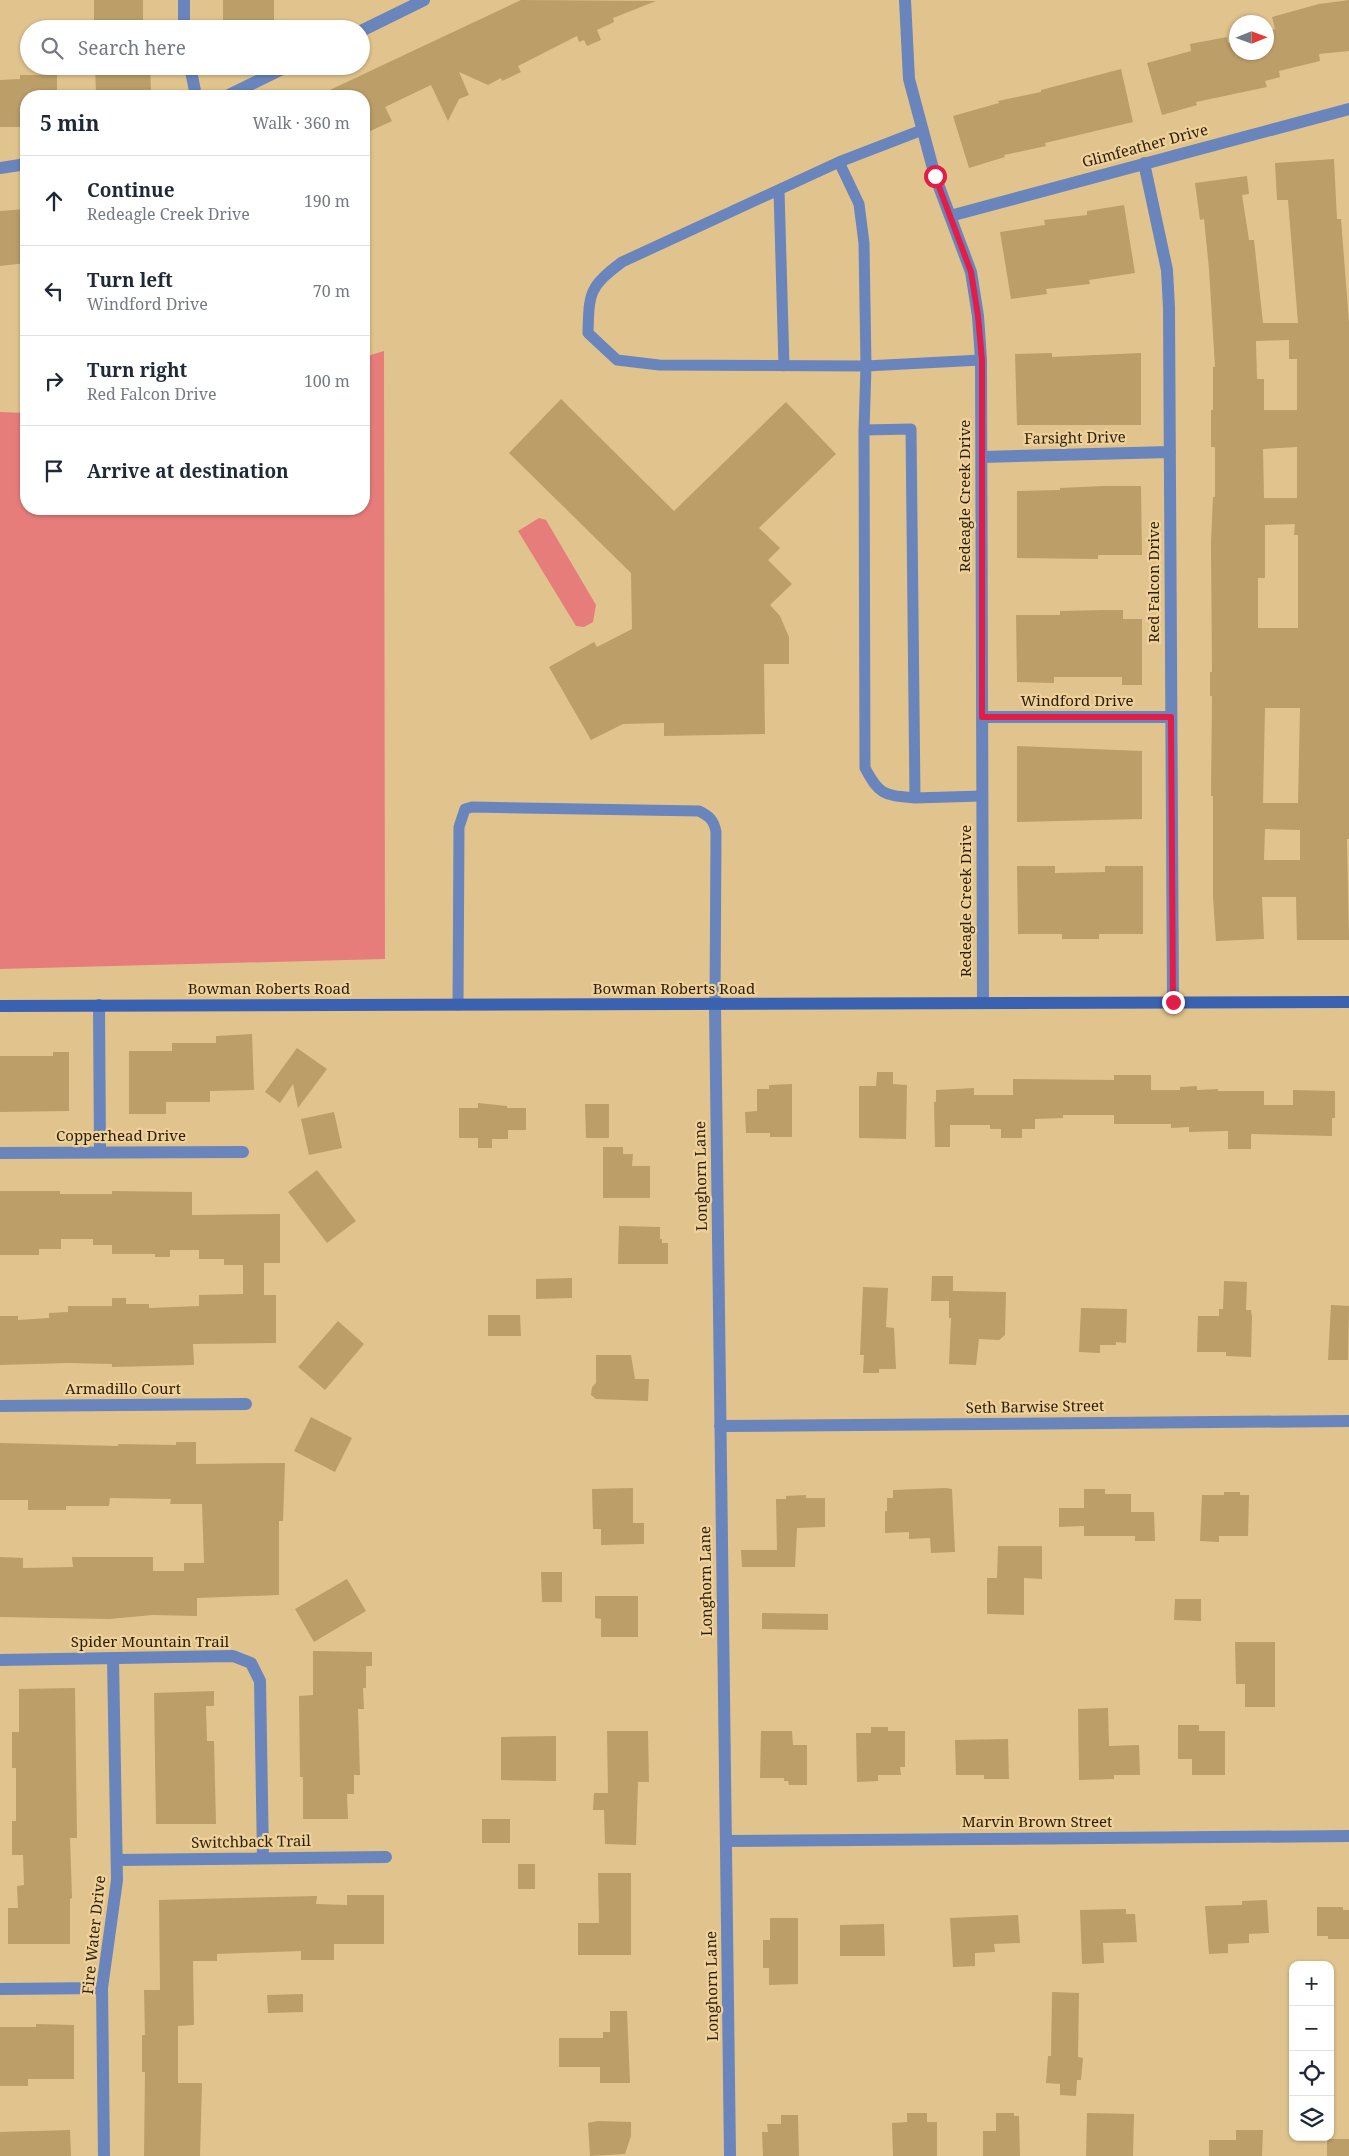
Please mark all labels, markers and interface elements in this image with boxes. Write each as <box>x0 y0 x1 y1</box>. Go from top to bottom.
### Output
north arrow <box>1229 15 1274 60</box>
search box <box>20 20 370 75</box>
icon: search <box>38 34 66 62</box>
text: Search here <box>78 35 186 61</box>
text: 5 min <box>40 109 99 137</box>
text: Walk · 360 m <box>253 112 350 134</box>
street label: Glimfeather Drive <box>1080 119 1210 171</box>
route start <box>924 165 947 188</box>
text: Continue <box>87 177 175 203</box>
icon: ahead <box>40 187 68 215</box>
text: 190 m <box>304 190 350 212</box>
text: Redeagle Creek Drive <box>87 203 250 225</box>
text: Turn left <box>87 267 173 293</box>
icon: left <box>40 277 68 305</box>
text: 70 m <box>313 280 350 302</box>
text: Windford Drive <box>87 293 208 315</box>
text: Turn right <box>87 357 187 383</box>
icon: right <box>40 367 68 395</box>
text: 100 m <box>304 370 350 392</box>
text: Red Falcon Drive <box>87 383 217 405</box>
street label: Redeagle Creek Drive <box>954 420 974 572</box>
street label: Farsight Drive <box>1024 426 1126 448</box>
icon: arrive <box>40 457 68 485</box>
text: Arrive at destination <box>87 458 289 484</box>
street label: Red Falcon Drive <box>1143 521 1163 643</box>
street label: Windford Drive <box>1020 690 1134 710</box>
street label: Redeagle Creek Drive <box>955 825 975 977</box>
street label: Bowman Roberts Road <box>188 978 350 998</box>
street label: Bowman Roberts Road <box>593 978 755 998</box>
route end <box>1162 991 1185 1014</box>
street label: Longhorn Lane <box>689 1121 711 1231</box>
street label: Copperhead Drive <box>56 1125 186 1145</box>
street label: Armadillo Court <box>65 1378 181 1398</box>
street label: Seth Barwise Street <box>966 1395 1104 1417</box>
street label: Longhorn Lane <box>694 1526 716 1636</box>
street label: Spider Mountain Trail <box>71 1631 229 1651</box>
street label: Marvin Brown Street <box>962 1811 1112 1831</box>
street label: Switchback Trail <box>191 1830 311 1852</box>
street label: Fire Water Drive <box>77 1874 109 1995</box>
street label: Longhorn Lane <box>700 1931 722 2041</box>
map controls <box>1289 1961 1334 2141</box>
button: + <box>1289 1961 1334 2006</box>
button: − <box>1289 2006 1334 2051</box>
button: locate <box>1289 2051 1334 2096</box>
button: layers <box>1289 2096 1334 2141</box>

